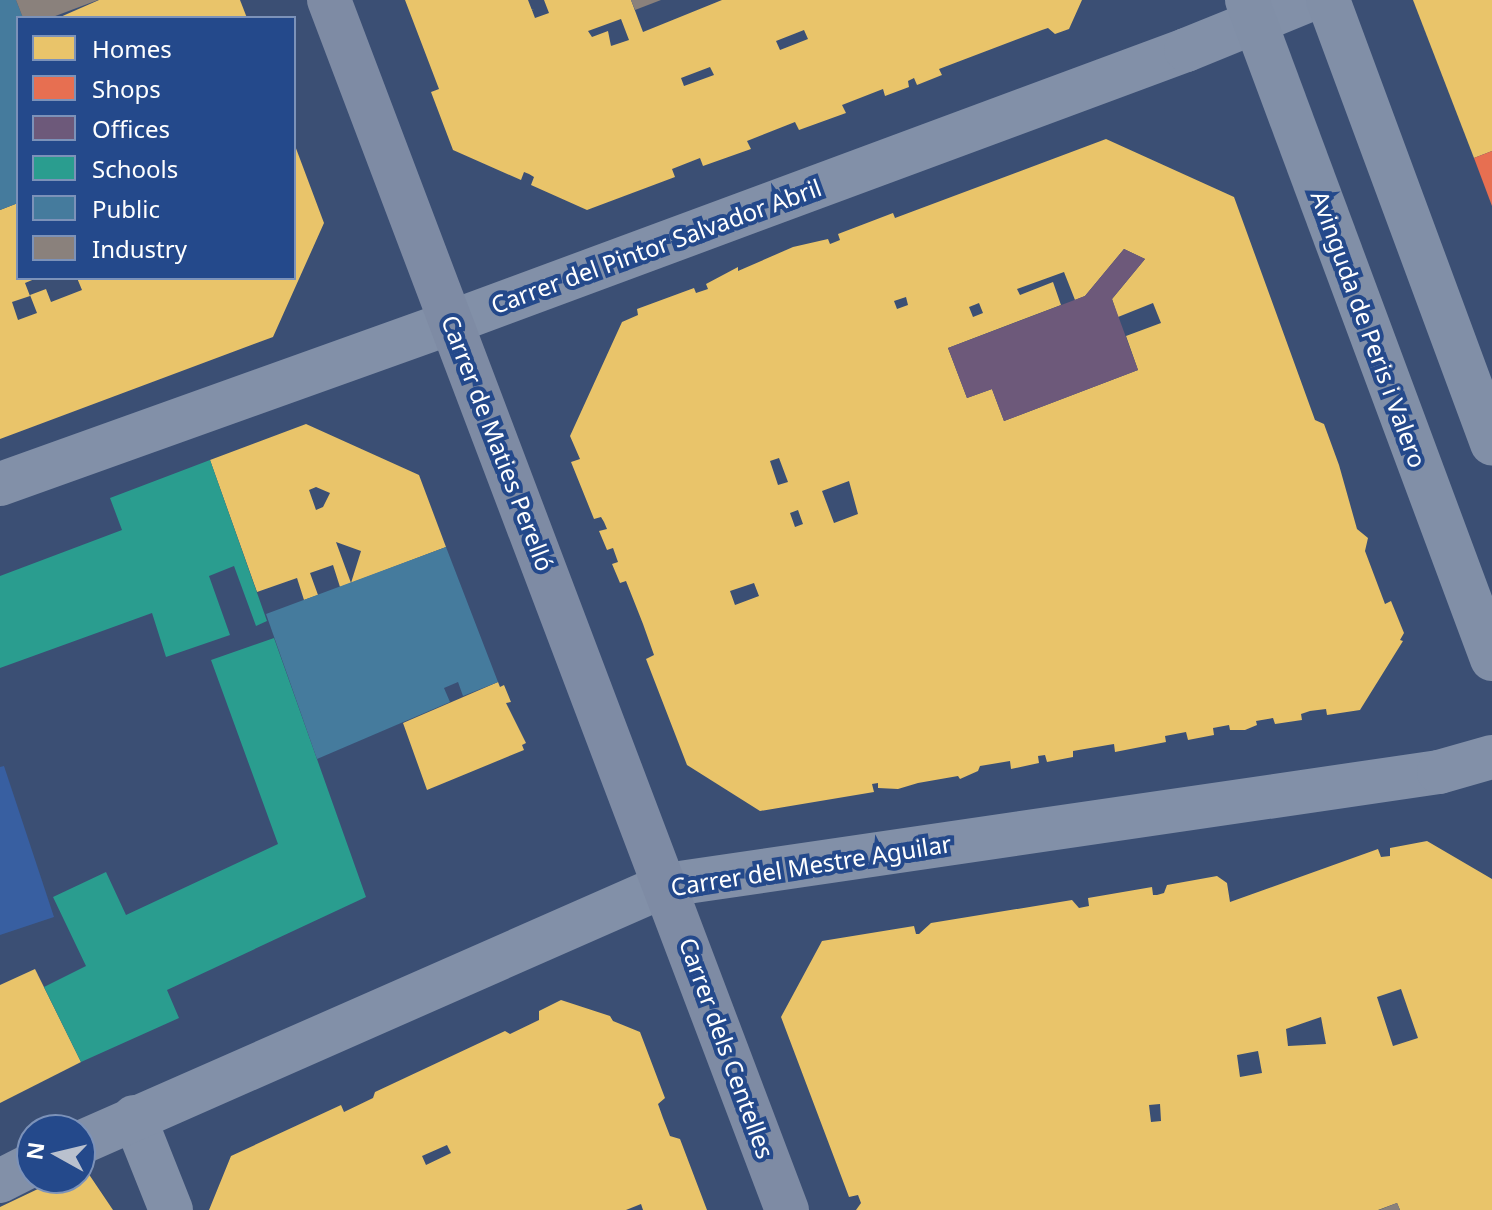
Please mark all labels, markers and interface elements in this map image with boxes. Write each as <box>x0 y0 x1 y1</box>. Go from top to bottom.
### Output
legend <box>16 16 296 280</box>
text: Homes <box>92 32 172 65</box>
text: Shops <box>92 72 161 105</box>
text: Offices <box>92 112 170 145</box>
text: Schools <box>92 152 178 185</box>
street label: Carrer del Pintor Salvador Abril <box>487 173 825 319</box>
street label: Avinguda de Peris i Valero <box>1305 187 1433 471</box>
text: Public <box>92 192 160 225</box>
text: Industry <box>92 232 187 265</box>
street label: Carrer de Maties Perelló <box>436 311 560 575</box>
street label: Carrer del Mestre Aguilar <box>669 829 953 901</box>
street label: Carrer dels Centelles <box>674 934 780 1162</box>
north arrow <box>16 1114 96 1194</box>
text: N <box>18 1140 50 1162</box>

